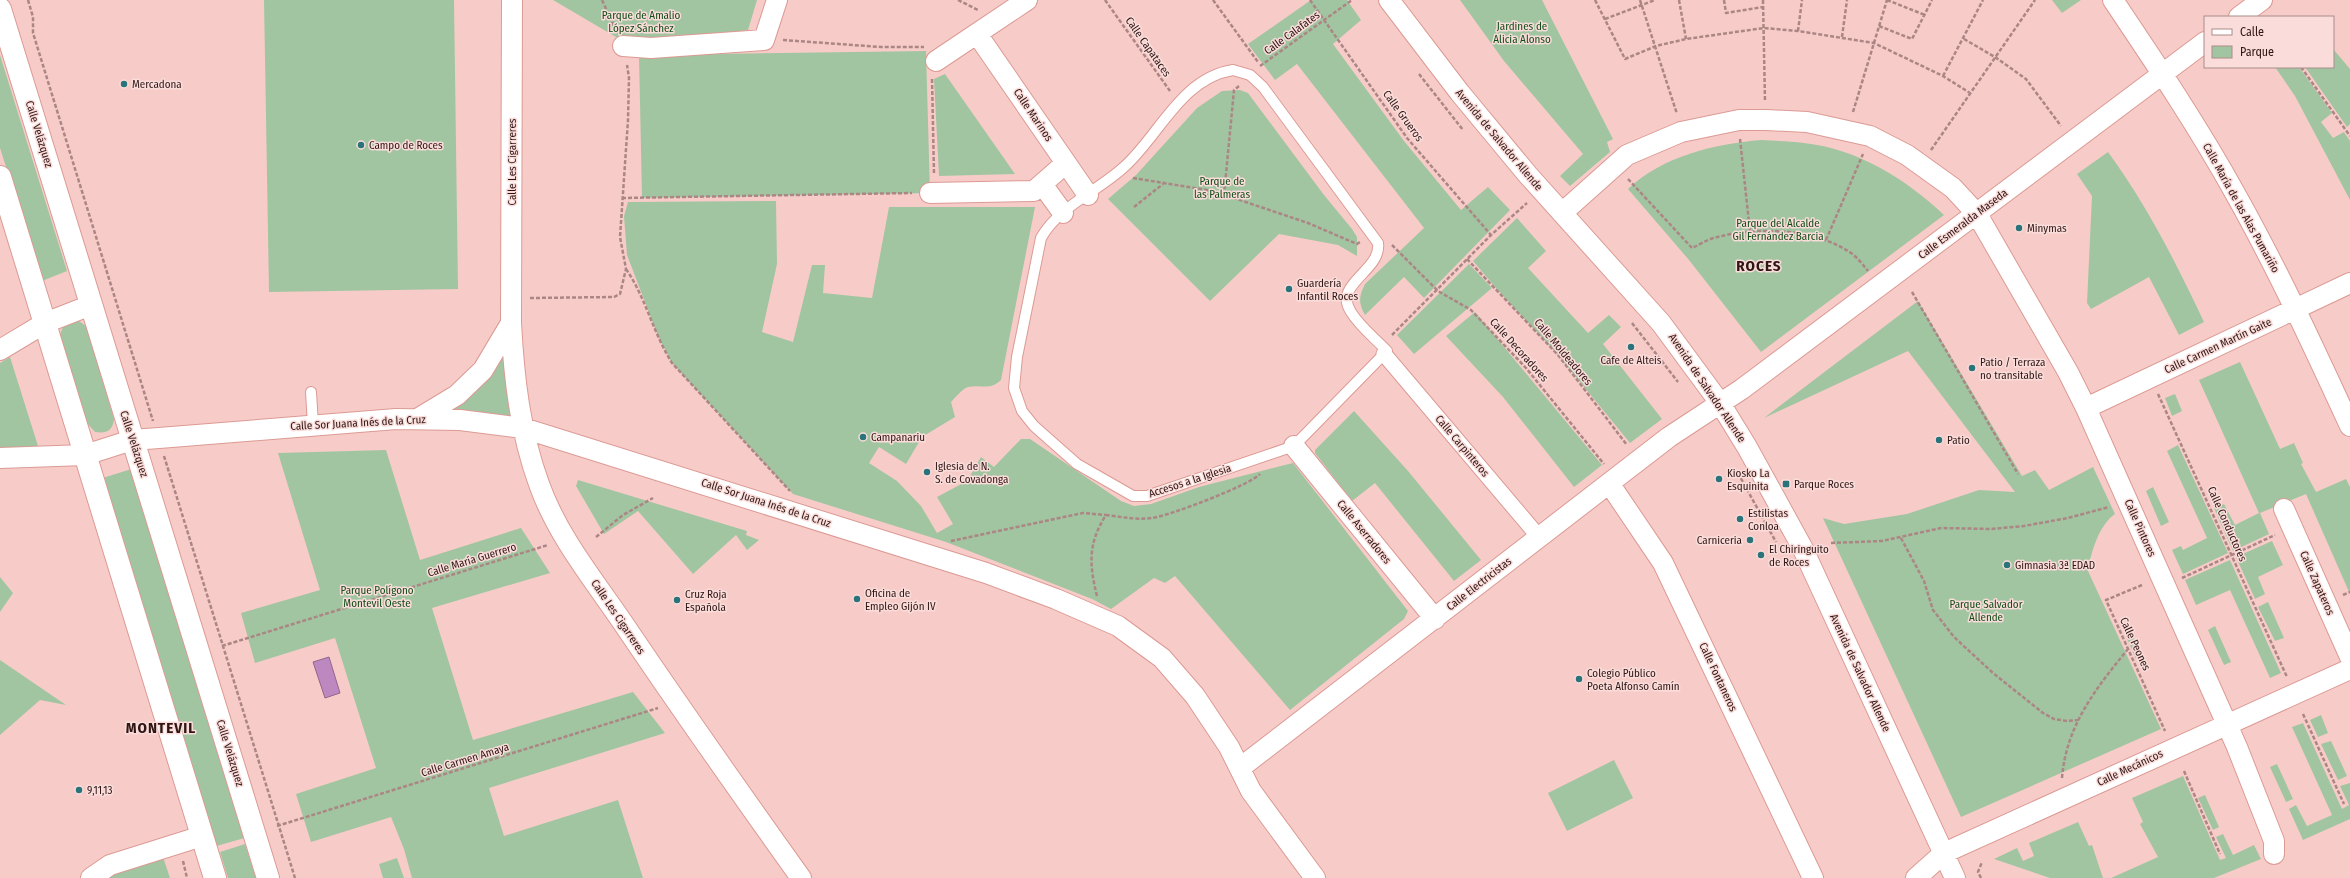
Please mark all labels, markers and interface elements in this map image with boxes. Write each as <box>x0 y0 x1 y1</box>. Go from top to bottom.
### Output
street label: Calle Calafates <box>1262 8 1323 58</box>
park label: Parque de Amalio López Sánchez <box>602 9 681 35</box>
street label: Calle Capataces <box>1123 15 1174 80</box>
legend <box>2204 16 2334 68</box>
park label: Jardines de Alicia Alonso <box>1493 20 1551 46</box>
text: Calle <box>2240 25 2264 39</box>
text: Parque <box>2240 45 2274 59</box>
place label: Mercadona <box>132 78 182 91</box>
marker: Mercadona <box>119 79 129 89</box>
street label: Calle Marinos <box>1011 86 1056 144</box>
street label: Avenida de Salvador Allende <box>1453 87 1545 193</box>
street label: Calle Grueros <box>1380 88 1426 144</box>
street label: Calle Velázquez <box>23 99 56 170</box>
street label: Calle Les Cigarreres <box>506 118 519 206</box>
place label: Campo de Roces <box>369 139 443 152</box>
marker: Campo de Roces <box>356 140 366 150</box>
street label: Calle María de las Alas Pumariño <box>2200 141 2282 275</box>
park label: Parque de las Palmeras <box>1194 175 1250 201</box>
street label: Calle Esmeralda Maseda <box>1916 186 2010 262</box>
park label: Parque del Alcalde Gil Fernández Barcia <box>1732 217 1824 243</box>
place label: Minymas <box>2027 222 2067 235</box>
marker: Minymas <box>2014 223 2024 233</box>
district label: ROCES <box>1736 257 1782 275</box>
place label: Guardería Infantil Roces <box>1297 277 1358 303</box>
marker: Guardería Infantil Roces <box>1284 284 1294 294</box>
street label: Calle Carmen Martín Gaite <box>2162 315 2274 377</box>
street label: Calle Decoradores <box>1487 316 1551 385</box>
street label: Calle Moldeadores <box>1531 316 1595 388</box>
street label: Avenida de Salvador Allende <box>1666 331 1748 445</box>
marker: Cafe de Alteis <box>1626 342 1636 352</box>
place label: Cafe de Alteis <box>1600 354 1662 367</box>
place label: Patio / Terraza no transitable <box>1980 356 2045 382</box>
marker: Patio / Terraza no transitable <box>1967 363 1977 373</box>
street label: Calle Velázquez <box>117 409 151 480</box>
street label: Calle Sor Juana Inés de la Cruz <box>290 413 427 433</box>
street label: Calle Carpinteros <box>1432 413 1492 480</box>
place label: Campanariu <box>871 431 925 444</box>
marker: Campanariu <box>858 432 868 442</box>
place label: Patio <box>1947 434 1970 447</box>
marker: Patio <box>1934 435 1944 445</box>
place label: Iglesia de N. S. de Covadonga <box>935 460 1008 486</box>
street label: Accesos a la Iglesia <box>1147 462 1233 500</box>
marker: Iglesia de N. S. de Covadonga <box>922 467 932 477</box>
place label: Kiosko La Esquinita <box>1727 467 1770 493</box>
marker: Kiosko La Esquinita <box>1714 474 1724 484</box>
street label: Calle Sor Juana Inés de la Cruz <box>700 476 833 530</box>
place label: Parque Roces <box>1794 478 1854 491</box>
marker: Parque Roces <box>1781 479 1791 489</box>
street label: Calle Conductores <box>2205 484 2249 564</box>
street label: Calle Aserradores <box>1334 497 1394 567</box>
street label: Calle Pintores <box>2122 497 2159 559</box>
place label: Estilistas Conloa <box>1748 507 1788 533</box>
marker: Estilistas Conloa <box>1735 514 1745 524</box>
place label: Carniceria <box>1697 534 1742 547</box>
marker: Carniceria <box>1745 535 1755 545</box>
street label: Calle María Guerrero <box>426 540 518 580</box>
place label: El Chiringuito de Roces <box>1769 543 1829 569</box>
street label: Calle Zapateros <box>2297 549 2337 617</box>
marker: El Chiringuito de Roces <box>1756 550 1766 560</box>
street label: Calle Electricistas <box>1444 555 1514 613</box>
place label: Gimnasia 3ª EDAD <box>2015 559 2095 572</box>
marker: Gimnasia 3ª EDAD <box>2002 560 2012 570</box>
street label: Calle Les Cigarreres <box>588 577 648 657</box>
park label: Parque Polígono Montevil Oeste <box>340 584 414 610</box>
place label: Oficina de Empleo Gijón IV <box>865 587 936 613</box>
place label: Cruz Roja Española <box>685 588 727 614</box>
marker: Oficina de Empleo Gijón IV <box>852 594 862 604</box>
marker: Cruz Roja Española <box>672 595 682 605</box>
park label: Parque Salvador Allende <box>1950 598 2023 624</box>
street label: Avenida de Salvador Allende <box>1827 612 1893 734</box>
street label: Calle Peones <box>2117 615 2153 673</box>
street label: Calle Fontaneros <box>1696 640 1740 714</box>
place label: Colegio Público Poeta Alfonso Camín <box>1587 667 1680 693</box>
marker: Colegio Público Poeta Alfonso Camín <box>1574 674 1584 684</box>
street label: Calle Velázquez <box>214 718 247 789</box>
district label: MONTEVIL <box>126 719 196 737</box>
street label: Calle Carmen Amaya <box>420 740 510 780</box>
street label: Calle Mecánicos <box>2095 747 2165 789</box>
place label: 9,11,13 <box>87 784 112 797</box>
marker: 9,11,13 <box>74 785 84 795</box>

